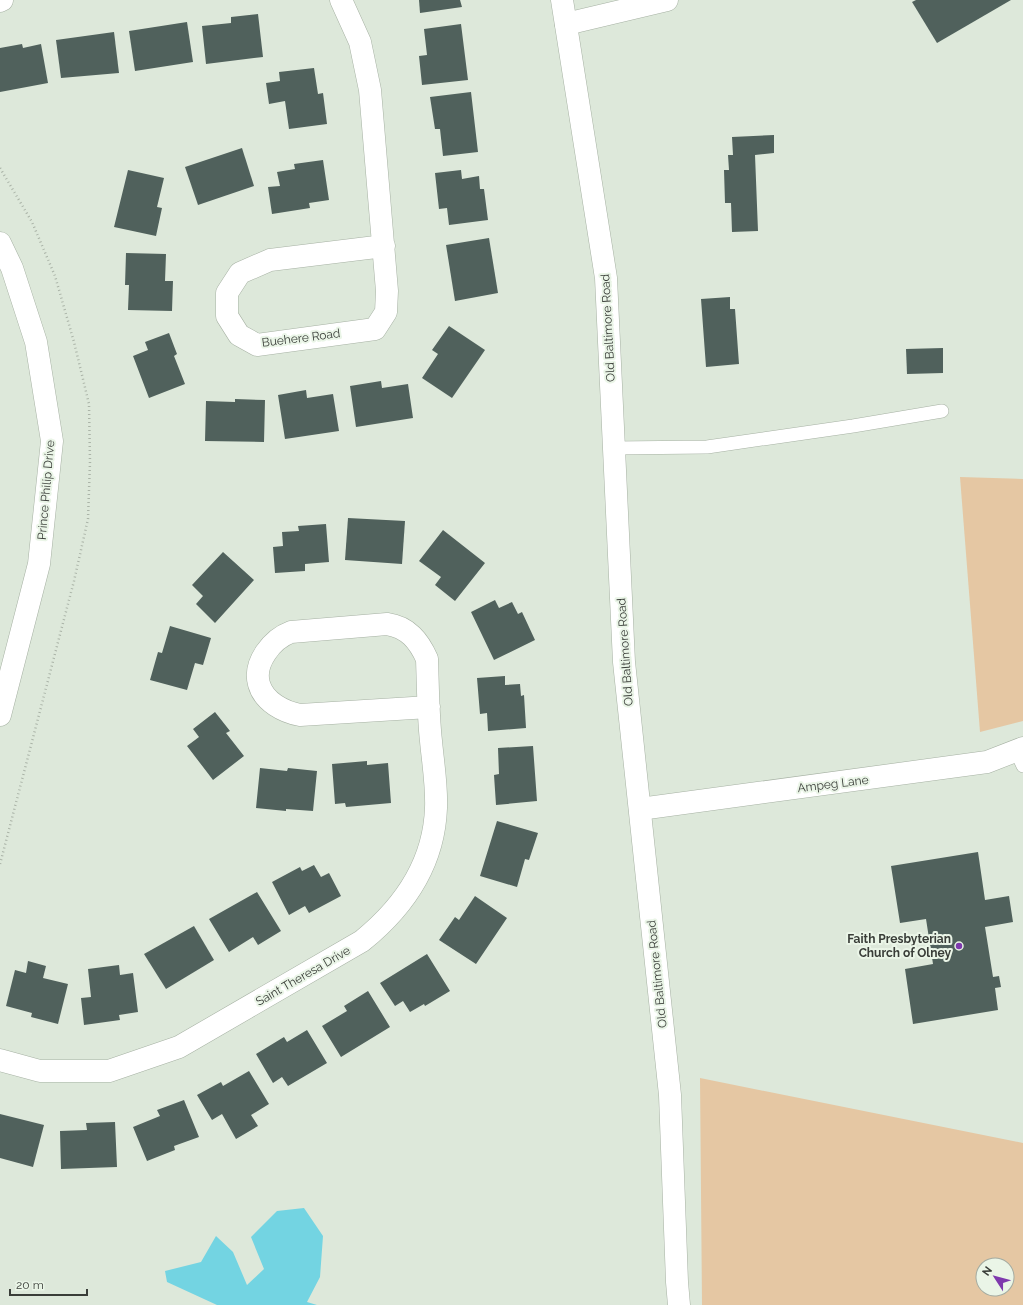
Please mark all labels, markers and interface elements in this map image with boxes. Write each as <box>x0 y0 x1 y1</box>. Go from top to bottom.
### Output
street label: Old Baltimore Road <box>598 274 618 382</box>
street label: Buehere Road <box>261 326 341 350</box>
street label: Prince Philip Drive <box>35 440 57 540</box>
street label: Old Baltimore Road <box>614 597 636 707</box>
street label: Ampeg Lane <box>797 773 869 795</box>
street label: Old Baltimore Road <box>644 919 670 1029</box>
place label: Faith Presbyterian Church of Olney <box>847 932 951 960</box>
marker: Faith Presbyterian Church of Olney <box>954 941 964 951</box>
street label: Saint Theresa Drive <box>253 943 353 1009</box>
north arrow <box>975 1257 1015 1297</box>
text: N <box>980 1264 995 1279</box>
scale bar <box>10 1271 87 1297</box>
text: 20 m <box>16 1278 44 1292</box>

